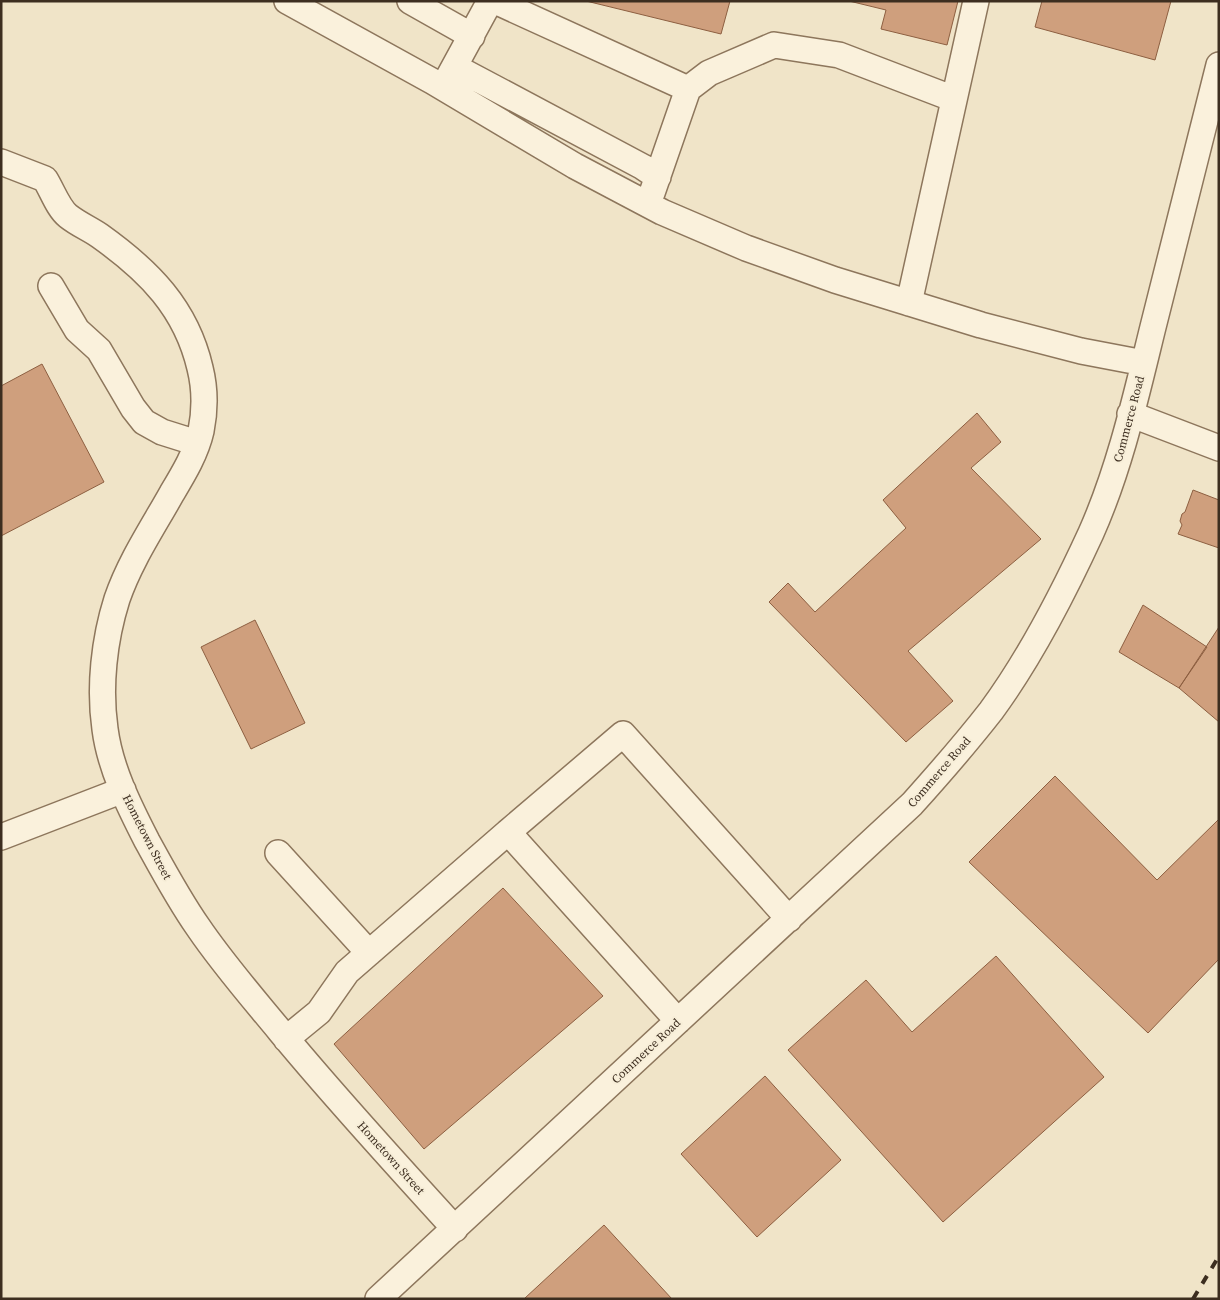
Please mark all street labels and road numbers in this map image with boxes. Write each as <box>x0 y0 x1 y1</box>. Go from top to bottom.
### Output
street label: Commerce Road <box>1110 374 1148 464</box>
street label: Commerce Road <box>904 733 974 811</box>
street label: Hometown Street <box>119 792 175 882</box>
street label: Commerce Road <box>608 1015 684 1087</box>
street label: Hometown Street <box>354 1118 428 1198</box>

